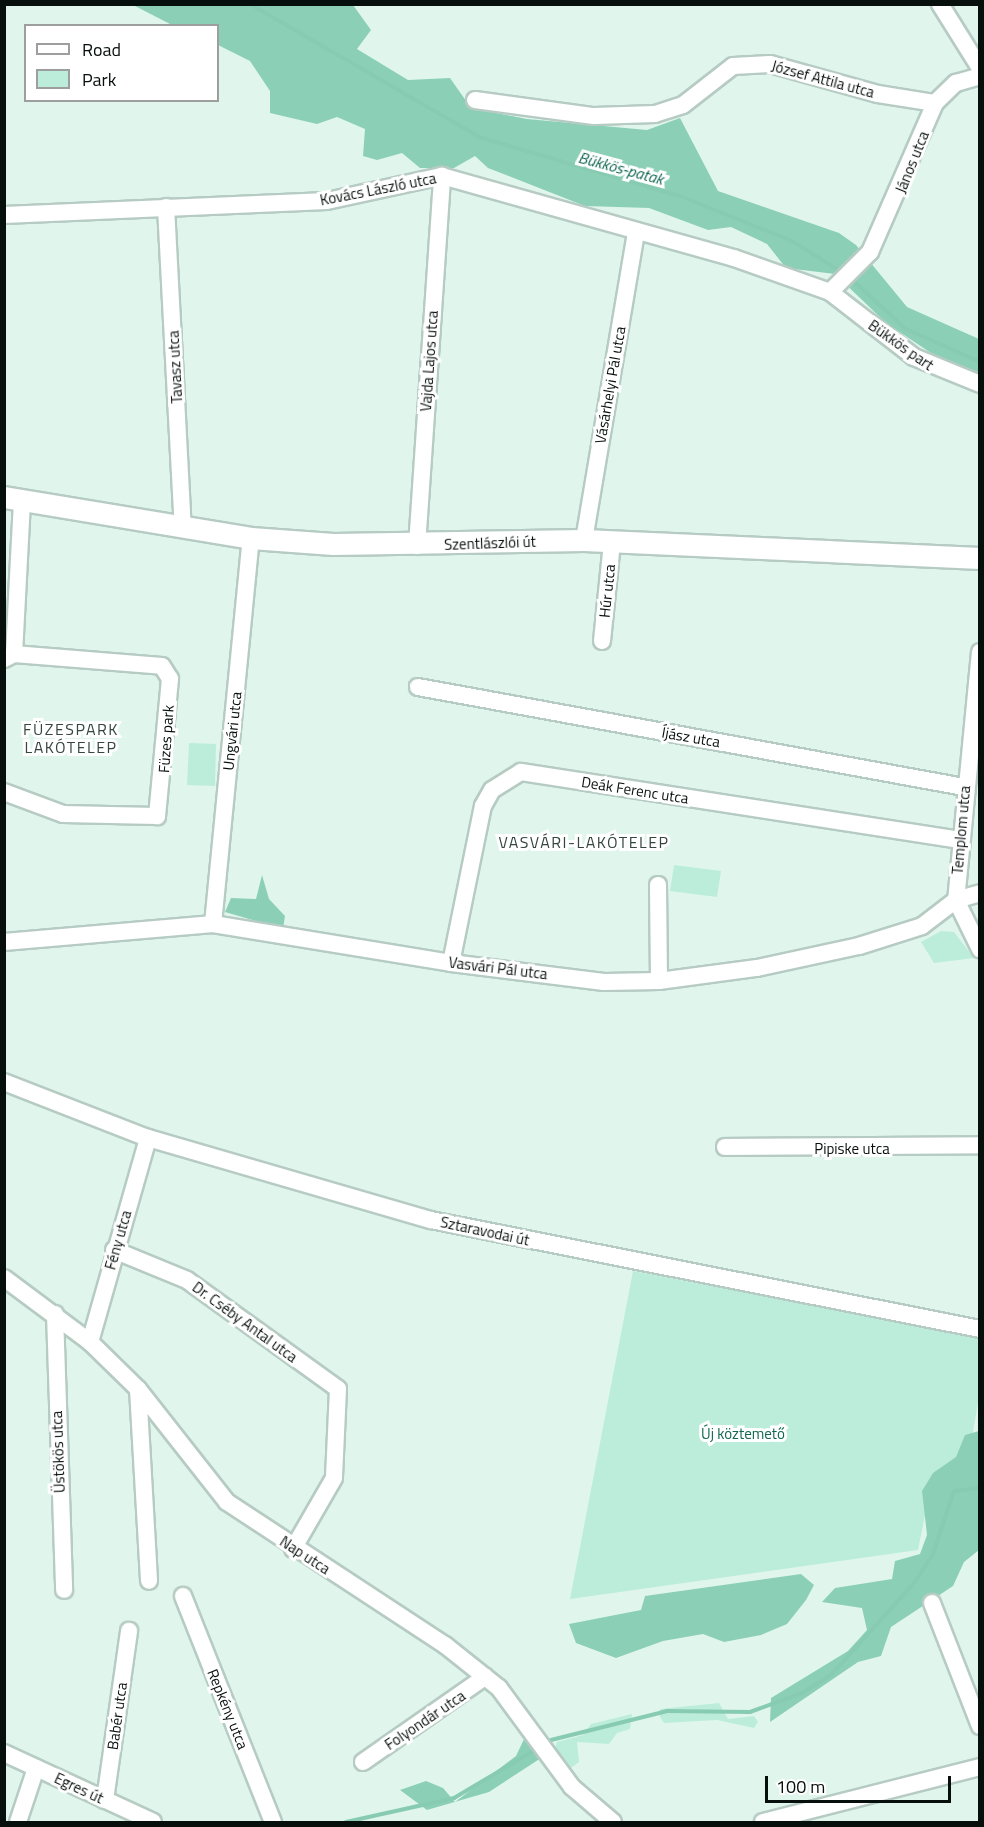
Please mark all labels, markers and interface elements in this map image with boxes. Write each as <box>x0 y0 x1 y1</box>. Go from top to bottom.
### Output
legend <box>24 24 219 102</box>
text: Road <box>82 36 121 63</box>
street label: József Attila utca <box>770 57 876 101</box>
text: Park <box>82 66 116 93</box>
street label: János utca <box>891 128 933 196</box>
water label: Bükkös-patak <box>576 147 666 189</box>
street label: Kovács László utca <box>318 169 438 209</box>
street label: Vajda Lajos utca <box>416 310 442 412</box>
street label: Bükkös part <box>865 316 937 374</box>
street label: Vásárhelyi Pál utca <box>591 325 629 445</box>
street label: Tavasz utca <box>164 330 186 404</box>
street label: Szentlászlói út <box>444 532 536 554</box>
street label: Húr utca <box>595 563 619 619</box>
street label: Ungvári utca <box>219 691 245 771</box>
street label: Füzes park <box>155 704 177 774</box>
district label: FÜZESPARK LAKÓTELEP <box>23 719 119 757</box>
street label: Íjász utca <box>660 723 722 751</box>
street label: Deák Ferenc utca <box>580 773 690 807</box>
street label: Templom utca <box>948 785 974 875</box>
district label: VASVÁRI-LAKÓTELEP <box>498 832 670 852</box>
street label: Vasvári Pál utca <box>448 953 548 983</box>
street label: Pipiske utca <box>814 1140 890 1158</box>
street label: Fény utca <box>101 1208 135 1272</box>
street label: Sztaravodai út <box>439 1213 531 1249</box>
street label: Dr. Cséby Antal utca <box>189 1278 301 1366</box>
street label: Üstökös utca <box>48 1411 68 1493</box>
park label: Új köztemető <box>701 1425 785 1443</box>
street label: Nap utca <box>277 1532 333 1578</box>
street label: Repkény utca <box>204 1666 252 1752</box>
street label: Babér utca <box>103 1681 131 1751</box>
street label: Folyondár utca <box>381 1686 469 1754</box>
scale bar <box>768 1764 954 1802</box>
street label: Egres út <box>52 1769 106 1807</box>
text: 100 m <box>776 1773 825 1800</box>

